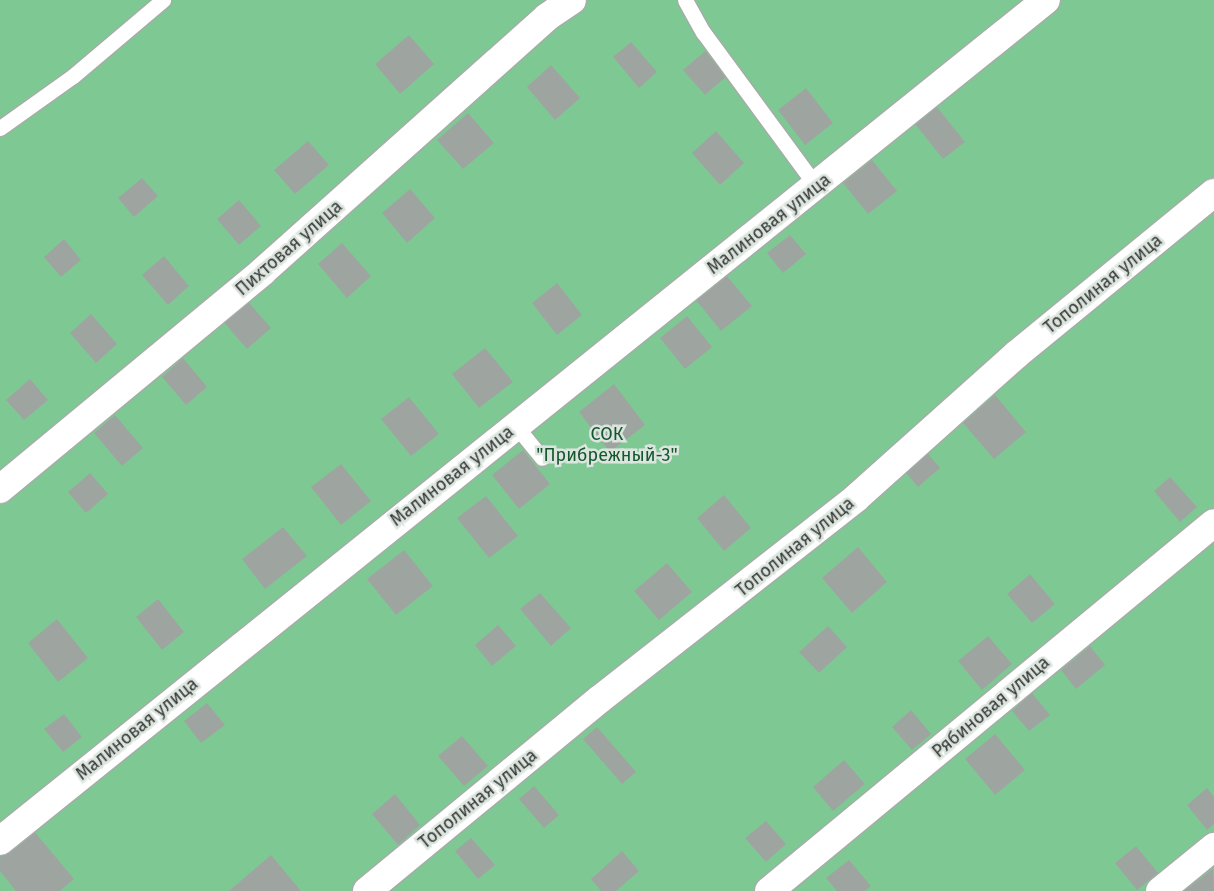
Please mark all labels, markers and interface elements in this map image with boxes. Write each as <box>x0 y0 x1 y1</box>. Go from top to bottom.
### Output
street label: Малиновая улица <box>703 169 835 279</box>
street label: Пихтовая улица <box>231 196 347 300</box>
street label: Тополиная улица <box>1039 230 1167 338</box>
street label: Малиновая улица <box>386 421 518 531</box>
park label: СОК "Прибрежный-3" <box>536 424 678 466</box>
street label: Тополиная улица <box>731 493 859 601</box>
street label: Рябиновая улица <box>928 652 1054 762</box>
street label: Малиновая улица <box>72 673 202 785</box>
street label: Тополиная улица <box>414 745 542 853</box>

